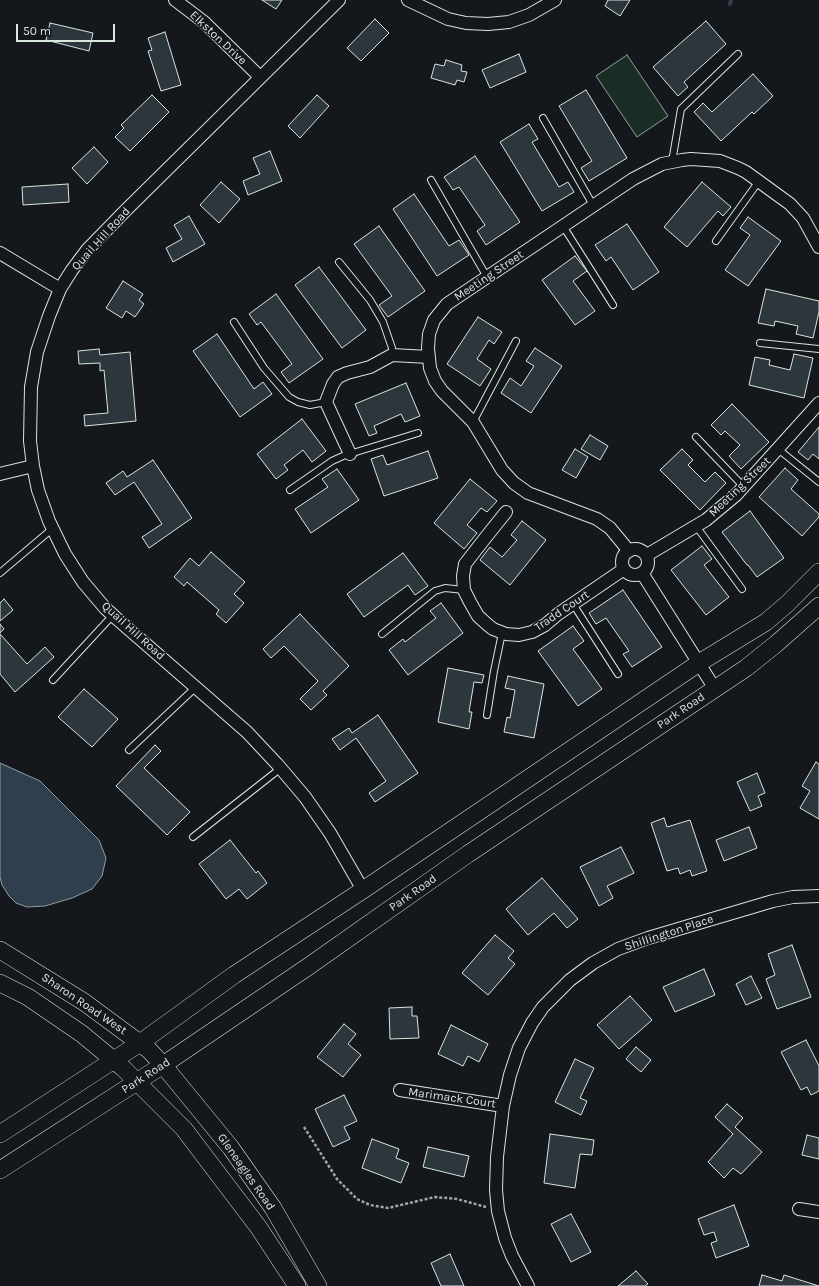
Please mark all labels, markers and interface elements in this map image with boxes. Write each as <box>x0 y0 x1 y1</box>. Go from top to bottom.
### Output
street label: Elkston Drive <box>187 8 249 68</box>
scale bar <box>18 16 117 42</box>
text: 50 m <box>23 24 51 38</box>
street label: Quail Hill Road <box>69 204 133 274</box>
street label: Meeting Street <box>452 248 526 304</box>
street label: Meeting Street <box>706 454 774 520</box>
street label: Tradd Court <box>532 587 592 635</box>
street label: Quail Hill Road <box>98 599 168 663</box>
street label: Park Road <box>654 690 708 732</box>
street label: Park Road <box>386 871 440 915</box>
street label: Shillington Place <box>623 912 715 954</box>
street label: Sharon Road West <box>39 970 129 1038</box>
street label: Park Road <box>119 1055 173 1097</box>
street label: Marimack Court <box>407 1085 497 1111</box>
street label: Gleneagles Road <box>214 1131 278 1213</box>

